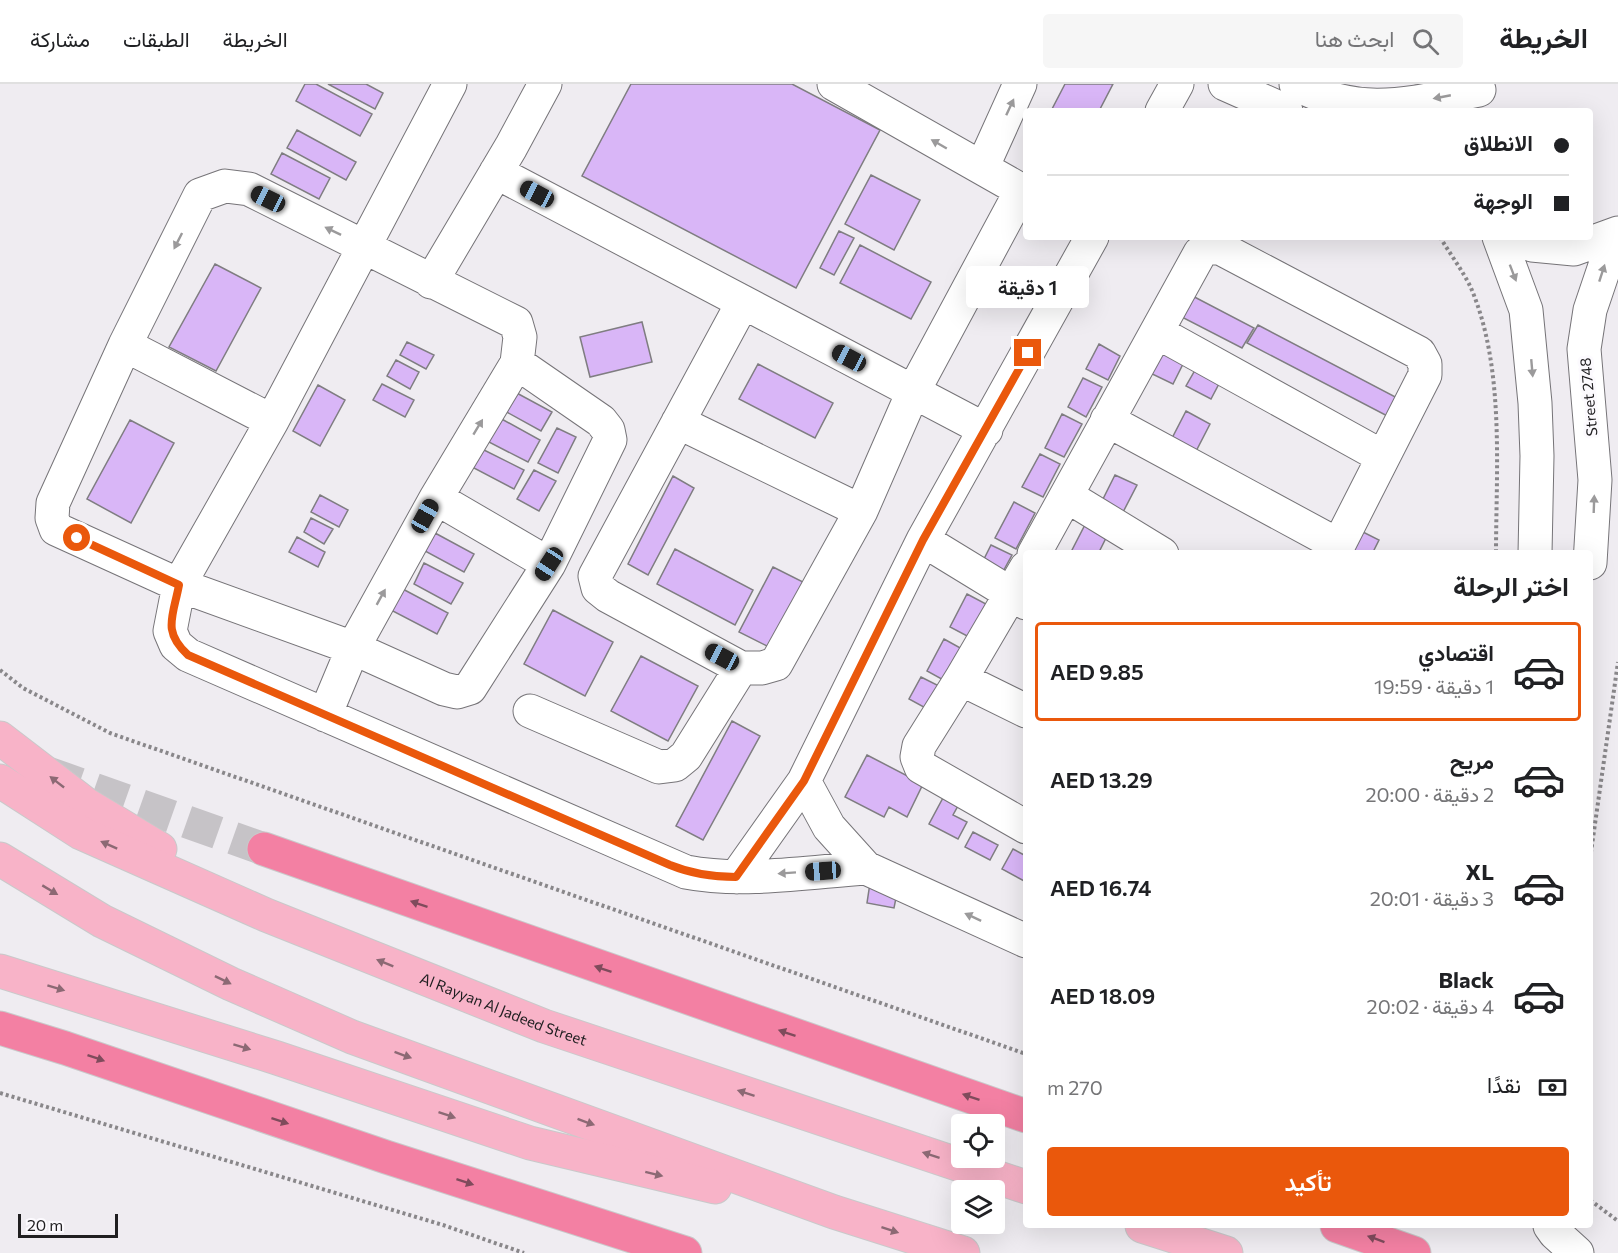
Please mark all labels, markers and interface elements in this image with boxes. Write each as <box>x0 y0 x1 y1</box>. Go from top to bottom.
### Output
search box <box>1043 14 1463 68</box>
text: الخريطة <box>1499 20 1588 54</box>
text: ابحث هنا <box>1315 25 1394 52</box>
icon: search <box>1409 25 1442 58</box>
text: مشاركة <box>30 26 90 51</box>
text: الطبقات <box>123 26 190 51</box>
text: الخريطة <box>223 26 288 51</box>
one-way arrow <box>1432 93 1451 102</box>
one-way arrow <box>1006 99 1015 116</box>
text: الانطلاق <box>1464 129 1533 156</box>
one-way arrow <box>931 138 947 149</box>
car <box>517 178 557 210</box>
car <box>248 183 288 215</box>
text: الوجهة <box>1473 187 1533 214</box>
one-way arrow <box>325 226 342 236</box>
one-way arrow <box>173 232 182 249</box>
one-way arrow <box>1598 264 1608 282</box>
one-way arrow <box>1508 265 1518 283</box>
callout: 1 دقيقة <box>966 266 1090 308</box>
text: 1 دقيقة <box>998 275 1057 299</box>
route end <box>1014 339 1041 366</box>
car <box>829 342 869 374</box>
street label: Street 2748 <box>1576 357 1600 437</box>
one-way arrow <box>1527 359 1537 378</box>
one-way arrow <box>473 418 483 435</box>
one-way arrow <box>1589 495 1599 514</box>
car <box>408 496 442 536</box>
route start <box>63 524 90 551</box>
car <box>532 544 566 584</box>
text: اختر الرحلة <box>1453 569 1569 602</box>
one-way arrow <box>376 588 386 605</box>
text: اقتصادي <box>1418 639 1494 666</box>
car <box>702 641 742 673</box>
icon: car <box>1512 645 1566 699</box>
text: AED 9.85 <box>1050 658 1144 685</box>
text: 1 دقيقة · 19:59 <box>1374 674 1494 698</box>
text: مريح <box>1450 747 1494 774</box>
icon: car <box>1512 753 1566 807</box>
text: AED 13.29 <box>1050 766 1153 793</box>
one-way arrow <box>50 776 65 788</box>
text: 2 دقيقة · 20:00 <box>1366 782 1494 806</box>
one-way arrow <box>100 841 117 850</box>
text: XL <box>1466 858 1494 885</box>
car <box>804 861 842 881</box>
icon: car <box>1512 861 1566 915</box>
one-way arrow <box>778 868 797 878</box>
text: AED 16.74 <box>1050 874 1151 901</box>
one-way arrow <box>42 884 58 895</box>
text: 3 دقيقة · 20:01 <box>1370 886 1494 910</box>
one-way arrow <box>410 898 428 908</box>
one-way arrow <box>964 912 981 921</box>
one-way arrow <box>375 958 393 968</box>
one-way arrow <box>594 963 612 973</box>
text: Black <box>1439 966 1494 993</box>
street label: Al Rayyan Al Jadeed Street <box>418 968 589 1049</box>
icon: car <box>1512 969 1566 1023</box>
one-way arrow <box>214 976 231 985</box>
text: AED 18.09 <box>1050 982 1155 1009</box>
one-way arrow <box>47 984 65 993</box>
text: 4 دقيقة · 20:02 <box>1367 994 1494 1018</box>
one-way arrow <box>777 1028 795 1038</box>
one-way arrow <box>233 1043 251 1052</box>
one-way arrow <box>394 1051 412 1061</box>
one-way arrow <box>87 1054 105 1064</box>
text: نقدًا <box>1487 1071 1521 1098</box>
icon: cash <box>1536 1071 1569 1104</box>
text: 270 m <box>1047 1075 1103 1099</box>
one-way arrow <box>737 1088 755 1098</box>
one-way arrow <box>962 1092 980 1102</box>
one-way arrow <box>438 1110 456 1120</box>
map controls <box>951 1114 1005 1234</box>
button: locate <box>951 1114 1005 1168</box>
one-way arrow <box>271 1117 289 1127</box>
one-way arrow <box>577 1117 595 1127</box>
button: تأكيد <box>1047 1147 1569 1216</box>
one-way arrow <box>922 1150 940 1159</box>
one-way arrow <box>645 1169 664 1179</box>
one-way arrow <box>456 1178 474 1188</box>
button: layers <box>951 1180 1005 1234</box>
scale bar <box>18 1211 118 1238</box>
text: 20 m <box>27 1215 63 1234</box>
one-way arrow <box>881 1226 899 1235</box>
one-way arrow <box>1367 1234 1385 1244</box>

